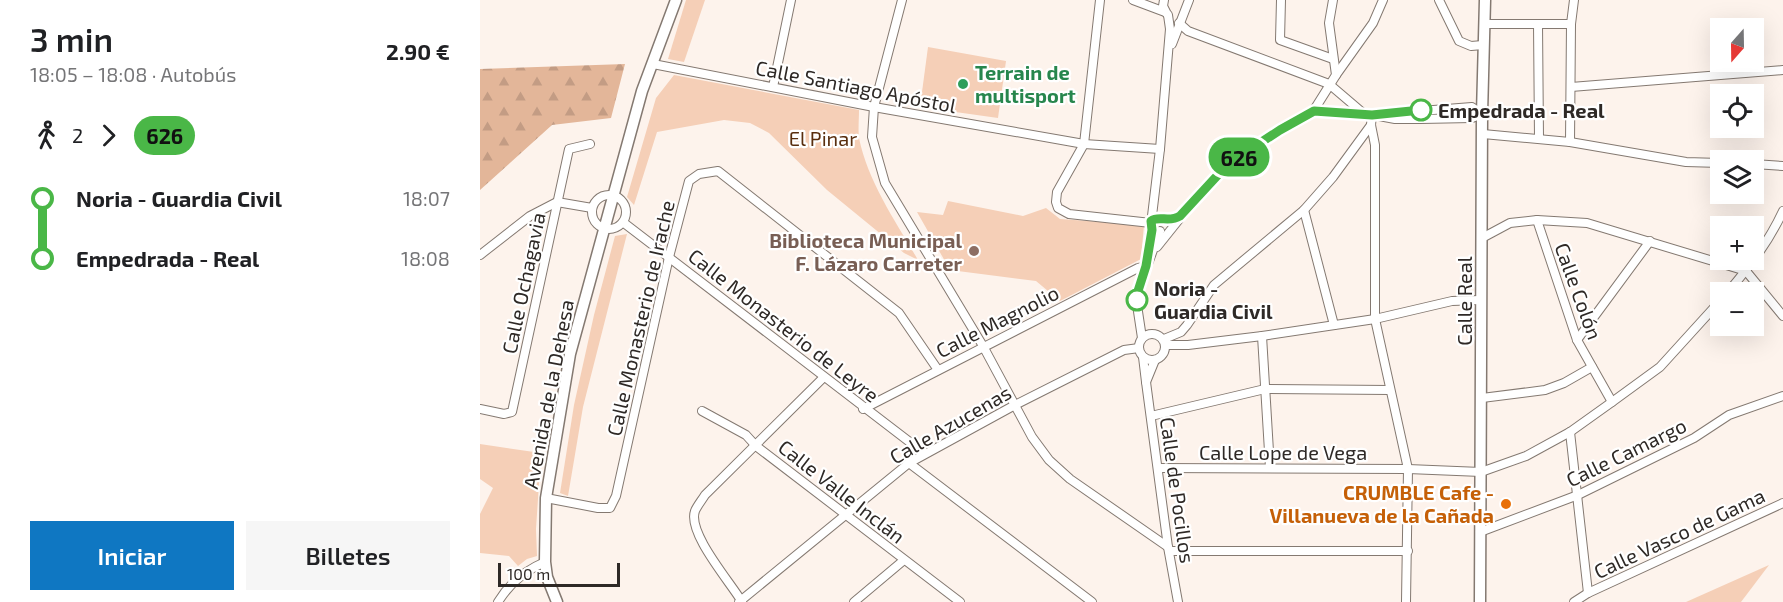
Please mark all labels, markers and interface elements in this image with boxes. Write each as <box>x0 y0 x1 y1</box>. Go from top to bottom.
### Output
north arrow <box>1710 18 1764 72</box>
map controls <box>1710 18 1764 336</box>
text: 3 min <box>30 19 113 59</box>
text: 2.90 € <box>386 38 450 64</box>
street label: Calle Santiago Apóstol <box>754 55 958 117</box>
place label: Terrain de multisport <box>975 60 1076 107</box>
text: 18:05 – 18:08 · Autobús <box>30 62 236 86</box>
marker: Terrain de multisport <box>956 77 970 91</box>
button: locate <box>1710 84 1764 138</box>
place label: Empedrada - Real <box>1438 98 1605 122</box>
marker: Empedrada - Real <box>1410 99 1432 121</box>
icon: walk <box>30 119 63 152</box>
icon: forward <box>92 119 125 152</box>
text: 2 <box>72 123 83 147</box>
text: 626 <box>146 123 183 148</box>
park label: El Pinar <box>789 126 857 150</box>
line badge: 626 <box>1204 138 1274 176</box>
text: 626 <box>1221 145 1257 170</box>
button: layers <box>1710 150 1764 204</box>
text: Noria - Guardia Civil <box>76 185 282 211</box>
text: 18:07 <box>403 186 450 210</box>
street label: Calle Monasterio de Irache <box>601 198 679 438</box>
street label: Calle Ochagavia <box>496 210 550 356</box>
button: + <box>1710 216 1764 270</box>
place label: Biblioteca Municipal F. Lázaro Carreter <box>769 228 962 275</box>
street label: Calle Colón <box>1550 239 1608 343</box>
street label: Calle Monasterio de Leyre <box>684 243 884 407</box>
marker: Biblioteca Municipal F. Lázaro Carreter <box>967 244 981 258</box>
text: Empedrada - Real <box>76 245 259 271</box>
text: 18:08 <box>401 246 450 270</box>
street label: Calle Real <box>1452 256 1476 346</box>
place label: Noria - Guardia Civil <box>1154 276 1273 323</box>
street label: Calle Magnolio <box>932 280 1062 362</box>
button: − <box>1710 282 1764 336</box>
marker: Noria - Guardia Civil <box>1126 289 1148 311</box>
street label: Avenida de la Dehesa <box>518 297 578 491</box>
street label: Calle Azucenas <box>885 380 1015 468</box>
street label: Calle Camargo <box>1562 413 1690 491</box>
street label: Calle de Pocillos <box>1156 415 1200 565</box>
street label: Calle Valle Inclán <box>774 434 910 548</box>
street label: Calle Lope de Vega <box>1199 440 1367 464</box>
place label: CRUMBLE Cafe - Villanueva de la Cañada <box>1269 480 1494 527</box>
street label: Calle Vasco de Gama <box>1590 483 1768 583</box>
marker: CRUMBLE Cafe - Villanueva de la Cañada <box>1499 497 1513 511</box>
button: Iniciar <box>30 521 234 590</box>
button: Billetes <box>246 521 450 590</box>
scale bar <box>498 560 620 588</box>
text: 100 m <box>507 564 550 583</box>

